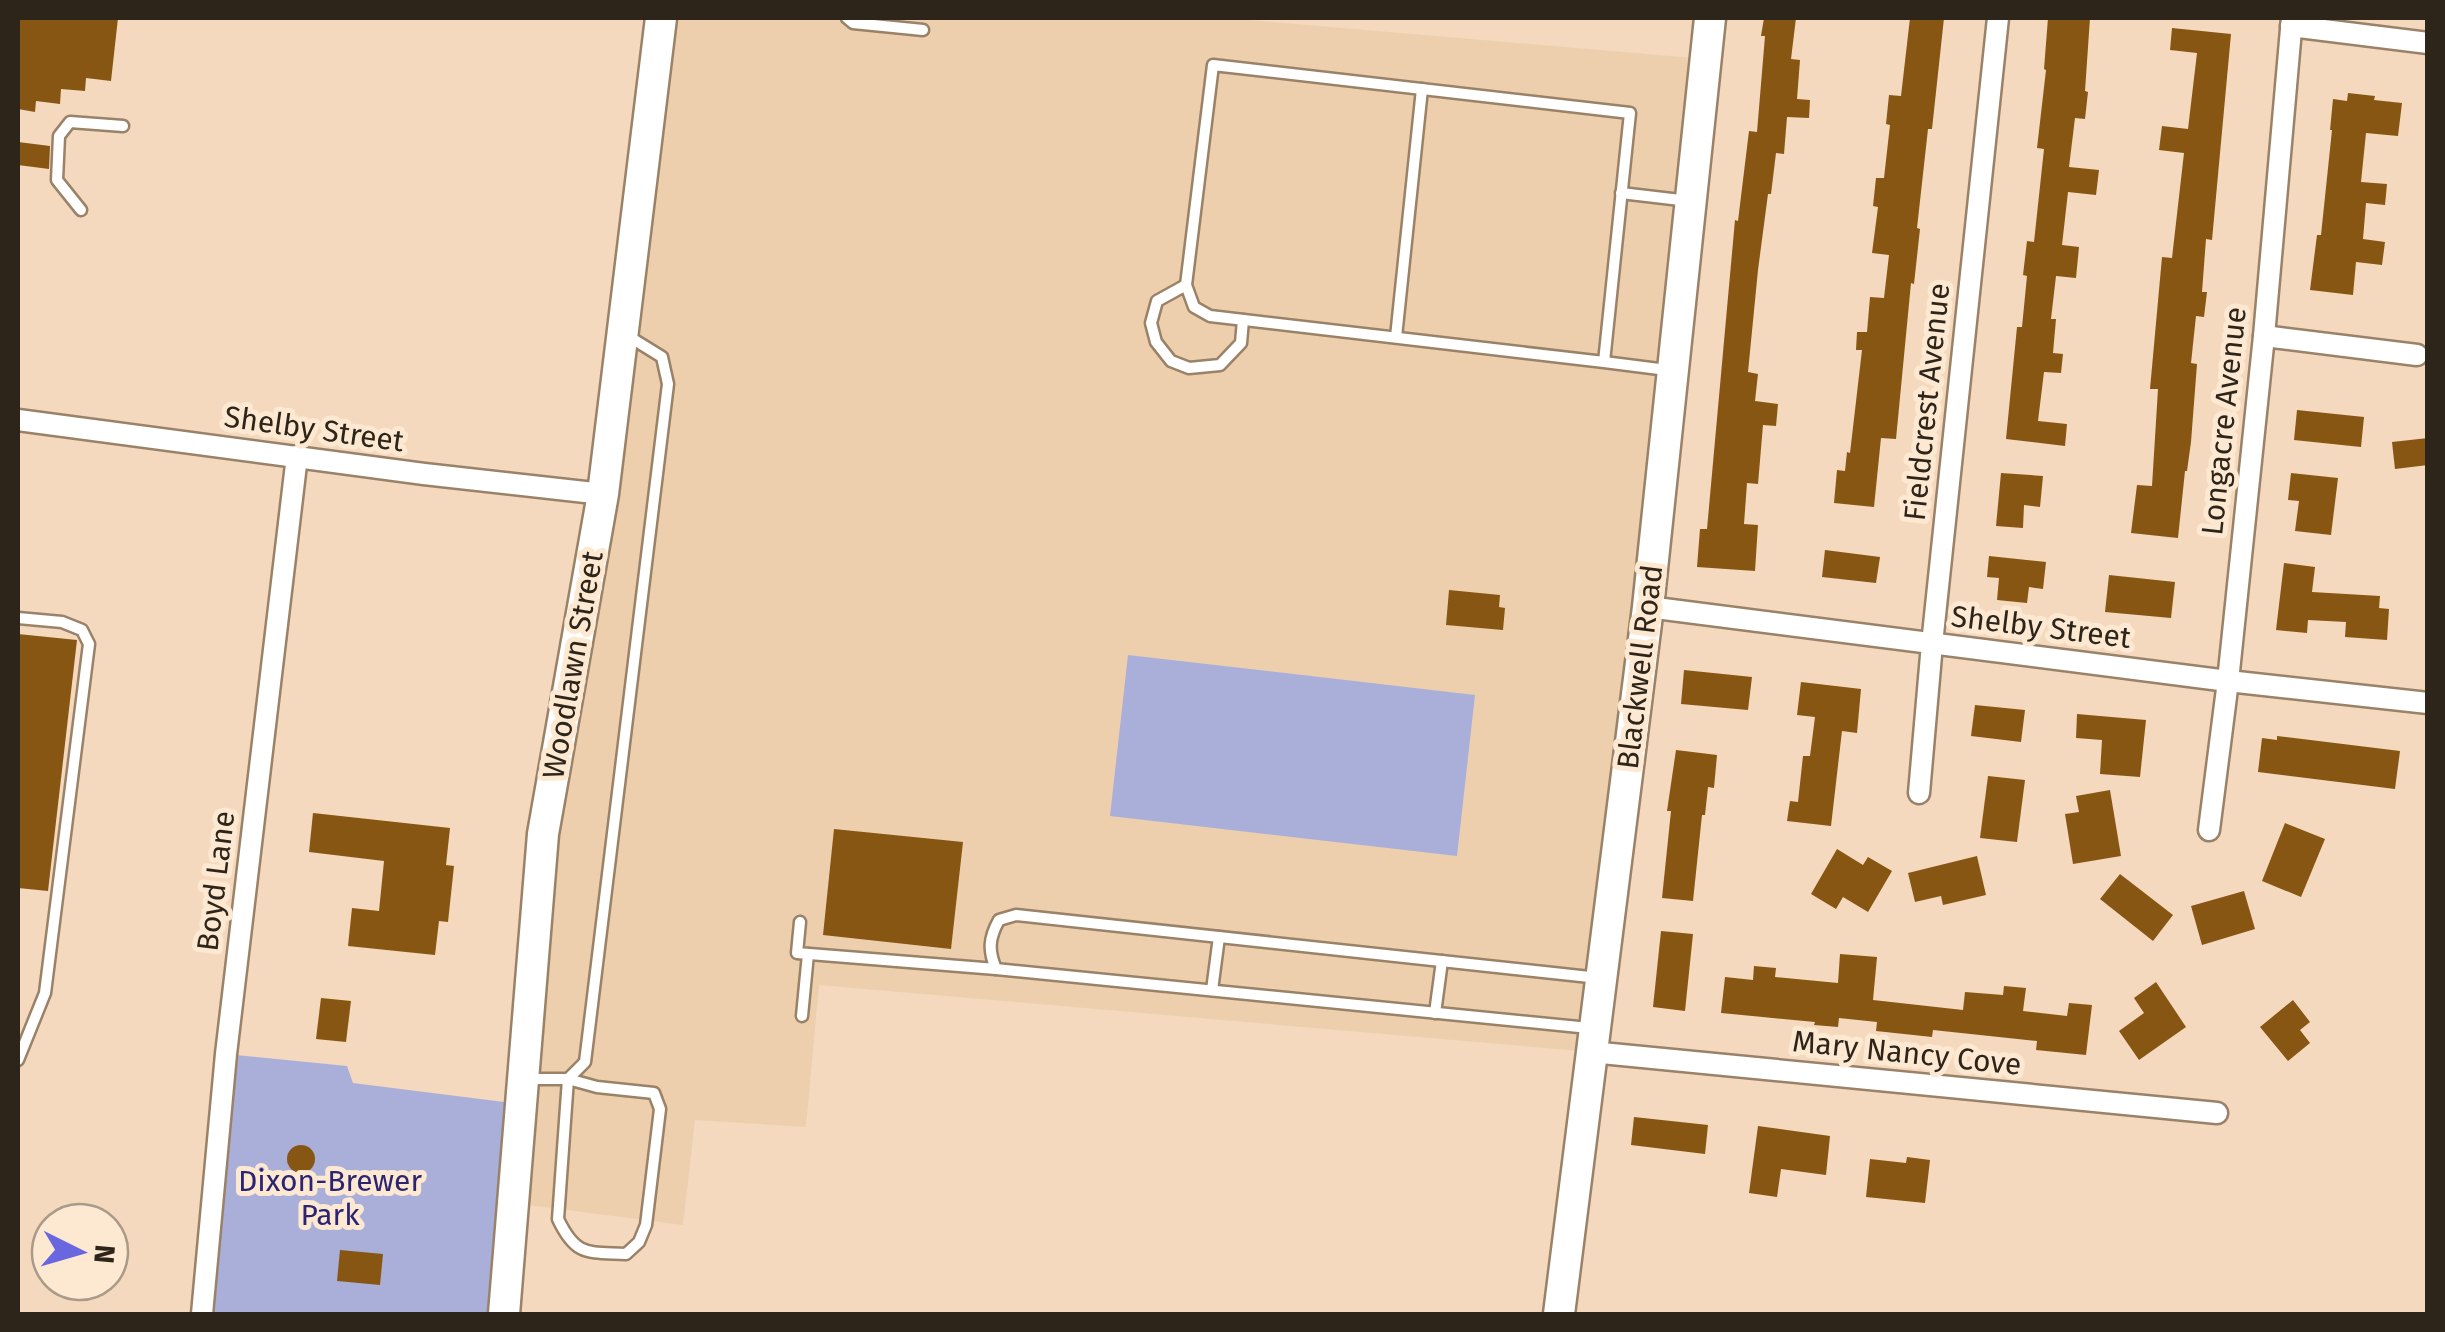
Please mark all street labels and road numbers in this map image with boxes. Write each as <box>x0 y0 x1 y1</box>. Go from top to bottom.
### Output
street label: Fieldcrest Avenue <box>1897 281 1957 523</box>
street label: Longacre Avenue <box>2194 305 2254 537</box>
street label: Shelby Street <box>222 399 406 459</box>
street label: Woodlawn Street <box>535 548 611 782</box>
street label: Blackwell Road <box>1610 563 1670 771</box>
street label: Shelby Street <box>1949 598 2133 656</box>
street label: Boyd Lane <box>190 809 242 953</box>
street label: Mary Nancy Cove <box>1791 1023 2023 1083</box>

